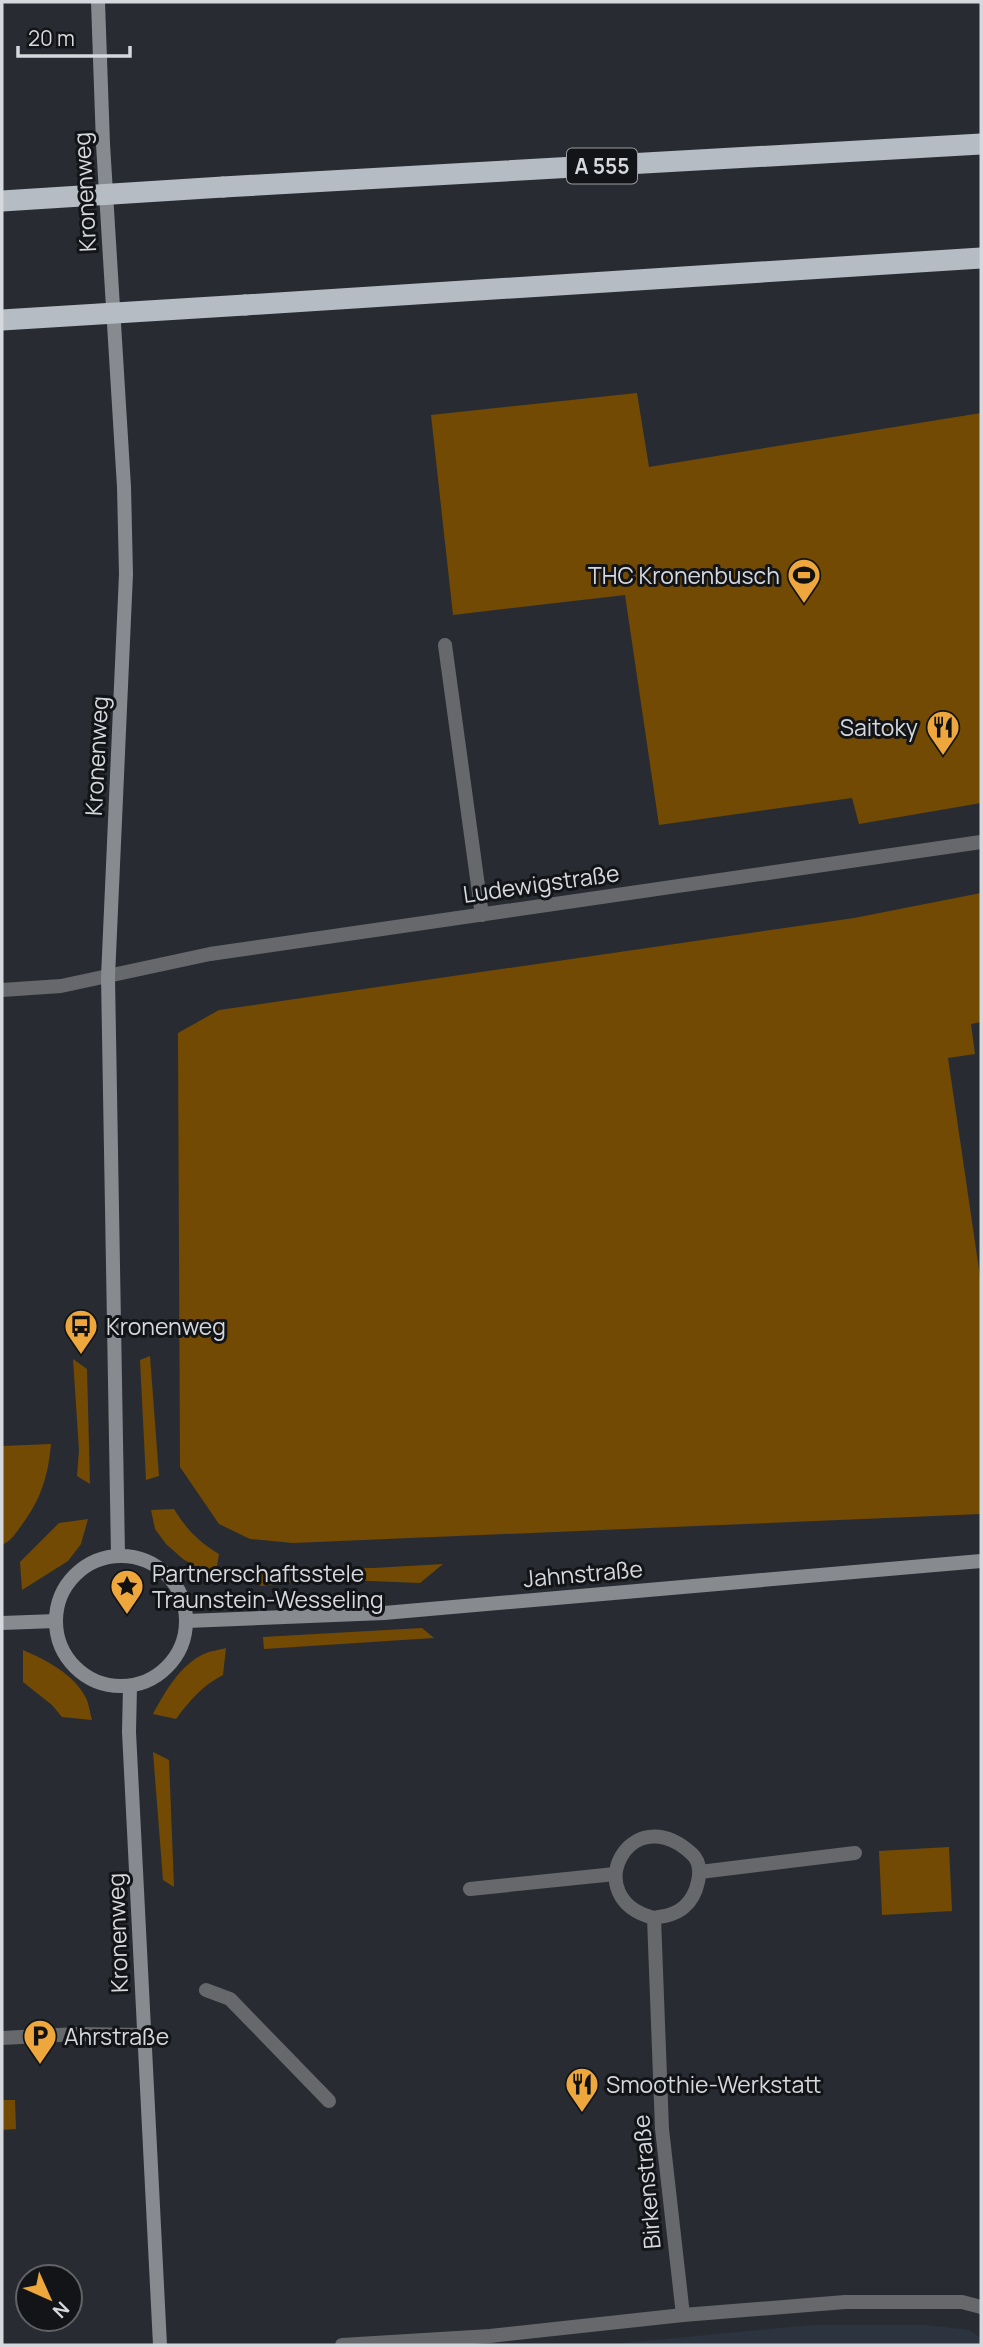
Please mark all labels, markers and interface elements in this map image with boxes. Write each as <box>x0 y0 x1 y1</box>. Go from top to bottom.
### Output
scale bar <box>18 14 130 58</box>
text: 20 m <box>28 24 75 52</box>
street label: Kronenweg <box>65 131 103 253</box>
road number: A 555 <box>567 148 637 184</box>
sports icon: THC Kronenbusch <box>785 556 823 605</box>
place label: THC Kronenbusch <box>588 559 780 591</box>
street label: Kronenweg <box>77 695 115 817</box>
restaurant icon: Saitoky <box>924 708 962 757</box>
place label: Saitoky <box>840 711 918 743</box>
street label: Ludewigstraße <box>461 856 621 910</box>
bus stop icon: Kronenweg <box>62 1307 100 1356</box>
place label: Kronenweg <box>106 1310 226 1342</box>
street label: Jahnstraße <box>522 1552 644 1594</box>
place label: Partnerschaftsstele Traunstein-Wesseling <box>152 1557 384 1615</box>
place icon: Partnerschaftsstele Traunstein-Wesseling <box>108 1567 146 1616</box>
street label: Kronenweg <box>99 1873 135 1993</box>
parking icon: Ahrstraße <box>21 2017 59 2066</box>
place label: Ahrstraße <box>64 2020 169 2052</box>
restaurant icon: Smoothie-Werkstatt <box>563 2065 601 2114</box>
place label: Smoothie-Werkstatt <box>606 2068 821 2100</box>
street label: Birkenstraße <box>624 2113 668 2251</box>
north arrow <box>14 2263 84 2333</box>
text: N <box>47 2296 75 2324</box>

